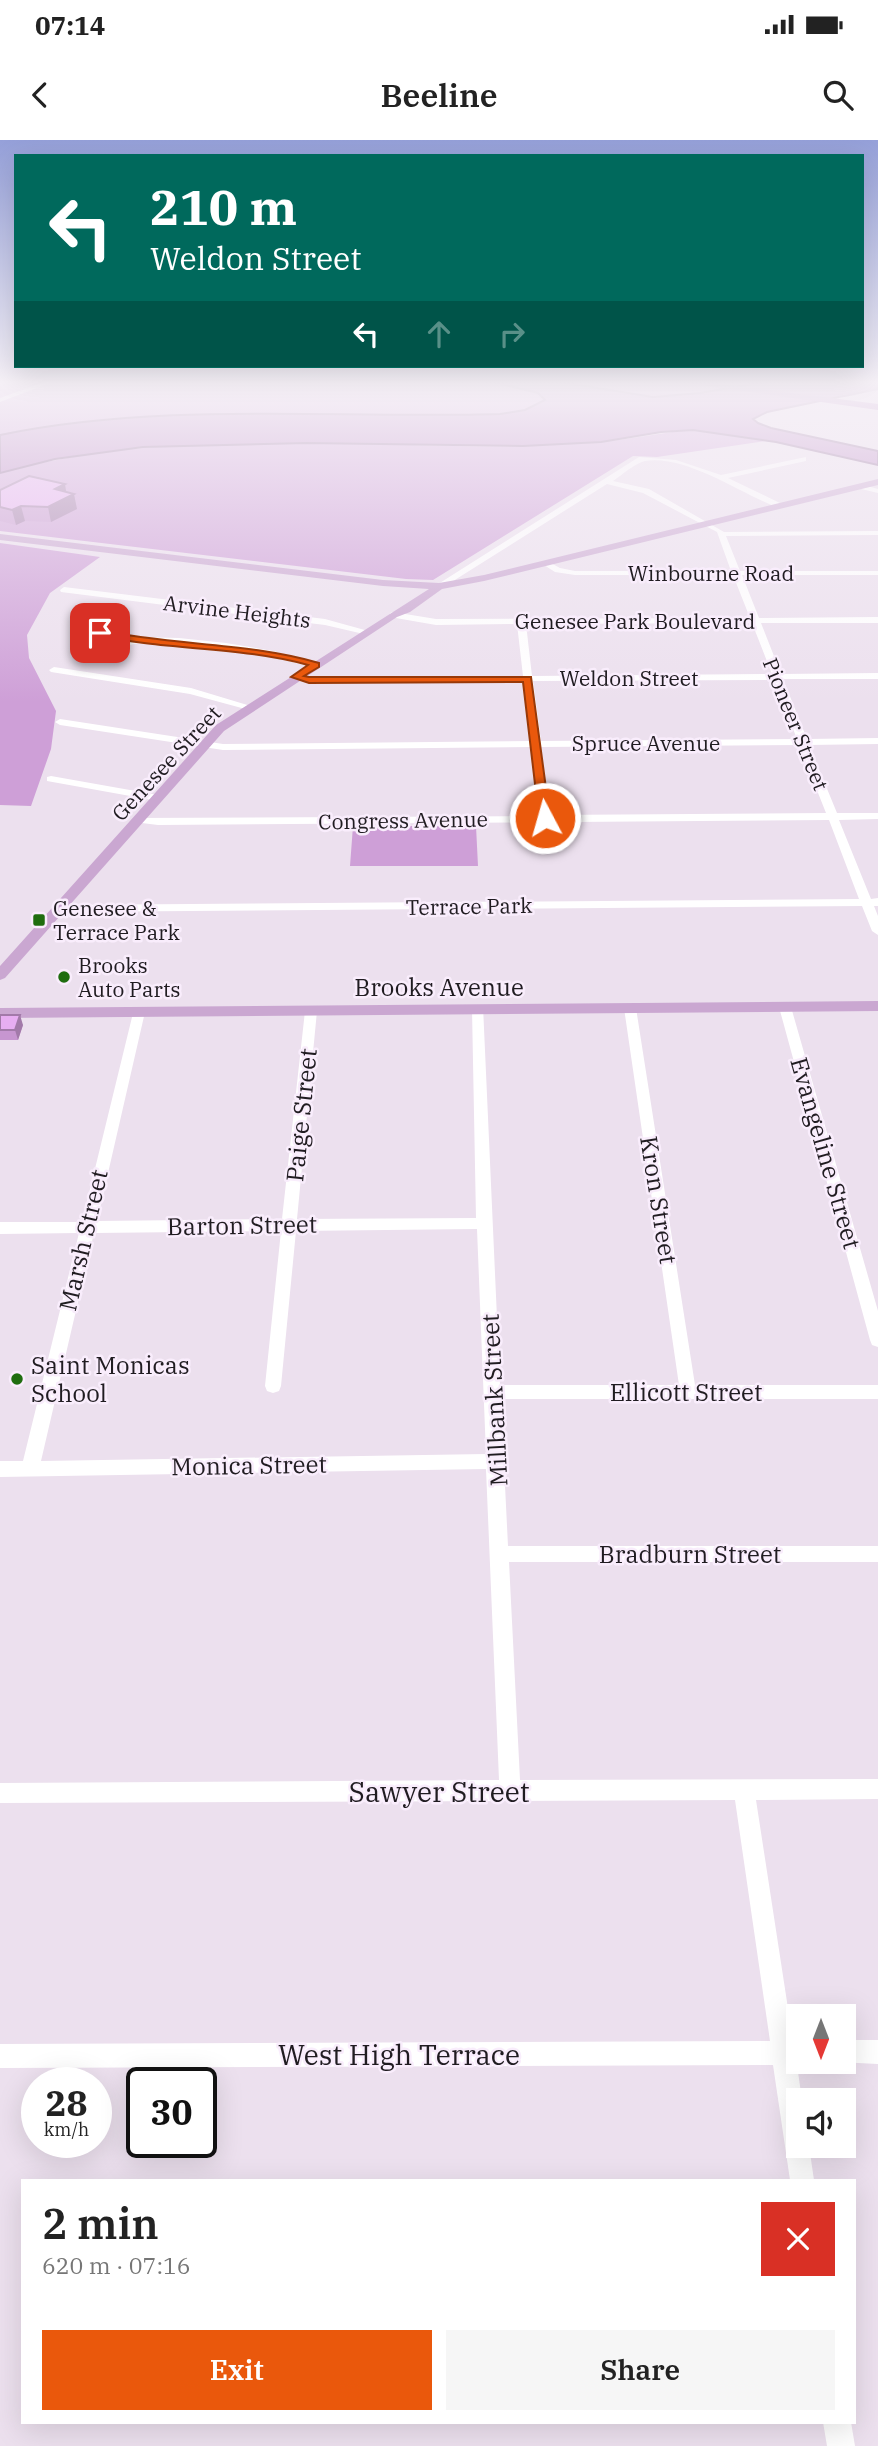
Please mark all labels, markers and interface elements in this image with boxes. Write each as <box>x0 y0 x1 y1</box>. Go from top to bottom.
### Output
text: 07:14 <box>35 8 105 42</box>
text: Beeline <box>380 74 498 116</box>
icon: back <box>21 76 59 114</box>
icon: search <box>819 76 857 114</box>
text: 210 m <box>150 175 297 238</box>
icon: left <box>35 182 126 273</box>
text: Weldon Street <box>150 237 362 279</box>
icon: left <box>347 315 385 353</box>
icon: ahead <box>420 315 458 353</box>
icon: right <box>493 315 531 353</box>
street label: Winbourne Road <box>628 559 795 587</box>
street label: Arvine Heights <box>162 588 312 634</box>
pin <box>70 603 130 663</box>
street label: Genesee Park Boulevard <box>515 607 755 635</box>
icon: arrive <box>81 614 119 652</box>
street label: Pioneer Street <box>757 654 835 794</box>
street label: Weldon Street <box>560 664 698 692</box>
street label: Genesee Street <box>105 699 227 827</box>
street label: Spruce Avenue <box>572 729 720 757</box>
position arrow <box>508 781 582 855</box>
street label: Congress Avenue <box>318 805 488 835</box>
street label: Terrace Park <box>405 891 533 921</box>
place label: Genesee & Terrace Park <box>53 894 180 946</box>
marker: Genesee & Terrace Park <box>31 912 47 928</box>
place label: Brooks Auto Parts <box>78 951 181 1003</box>
marker: Brooks Auto Parts <box>56 969 72 985</box>
street label: Brooks Avenue <box>354 971 524 1003</box>
street label: Paige Street <box>278 1047 324 1183</box>
street label: Evangeline Street <box>783 1053 869 1253</box>
street label: Kron Street <box>633 1134 685 1266</box>
street label: Marsh Street <box>51 1166 115 1314</box>
street label: Barton Street <box>167 1208 317 1242</box>
street label: Millbank Street <box>473 1313 515 1487</box>
place label: Saint Monicas School <box>31 1349 190 1409</box>
marker: Saint Monicas School <box>9 1371 25 1387</box>
street label: Ellicott Street <box>610 1376 762 1408</box>
street label: Monica Street <box>171 1448 327 1482</box>
street label: Bradburn Street <box>599 1538 781 1570</box>
street label: Sawyer Street <box>348 1773 530 1810</box>
north arrow <box>786 2004 856 2074</box>
map controls <box>786 2004 856 2158</box>
street label: West High Terrace <box>278 2036 520 2073</box>
speed limit sign: 30 <box>126 2067 217 2158</box>
text: 28 <box>45 2080 88 2126</box>
button: sound <box>786 2088 856 2158</box>
text: km/h <box>44 2118 89 2141</box>
text: 2 min <box>42 2196 159 2251</box>
button: close <box>761 2202 835 2276</box>
text: 620 m · 07:16 <box>42 2250 191 2280</box>
button: Exit <box>42 2330 432 2410</box>
button: Share <box>446 2330 835 2410</box>

